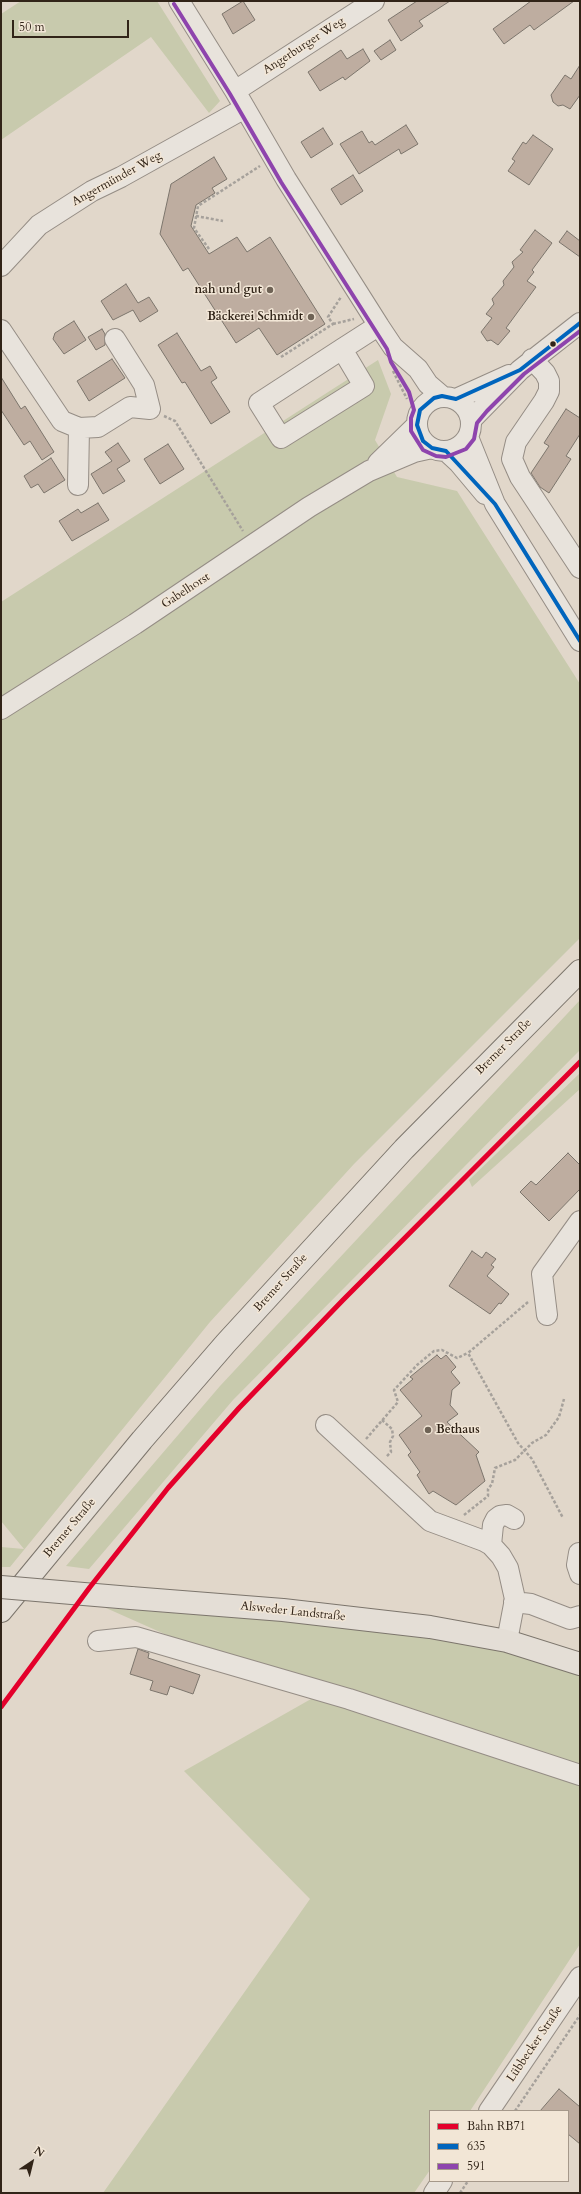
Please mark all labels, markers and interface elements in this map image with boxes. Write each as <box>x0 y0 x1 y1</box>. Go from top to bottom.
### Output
scale bar <box>14 12 131 38</box>
street label: Angerburger Weg <box>260 14 348 78</box>
text: 50 m <box>19 19 45 35</box>
street label: Angermünder Weg <box>70 148 164 210</box>
place label: nah und gut <box>194 283 262 297</box>
marker: nah und gut <box>265 285 275 295</box>
place label: Bäckerei Schmidt <box>207 310 303 324</box>
marker: Bäckerei Schmidt <box>306 312 316 322</box>
unlabelled marker <box>548 339 558 349</box>
street label: Gabelhorst <box>159 570 213 612</box>
street label: Bremer Straße <box>473 1016 535 1078</box>
street label: Bremer Straße <box>251 1251 311 1315</box>
place label: Bethaus <box>436 1423 480 1437</box>
marker: Bethaus <box>423 1425 433 1435</box>
street label: Bremer Straße <box>41 1495 99 1561</box>
street label: Alsweder Landstraße <box>240 1599 346 1625</box>
street label: Lübbecker Straße <box>504 2003 566 2085</box>
legend <box>429 2110 569 2182</box>
text: Bahn RB71 <box>467 2118 526 2134</box>
text: 635 <box>467 2138 485 2154</box>
north arrow <box>12 2142 52 2182</box>
text: N <box>31 2143 47 2161</box>
text: 591 <box>467 2158 485 2174</box>

